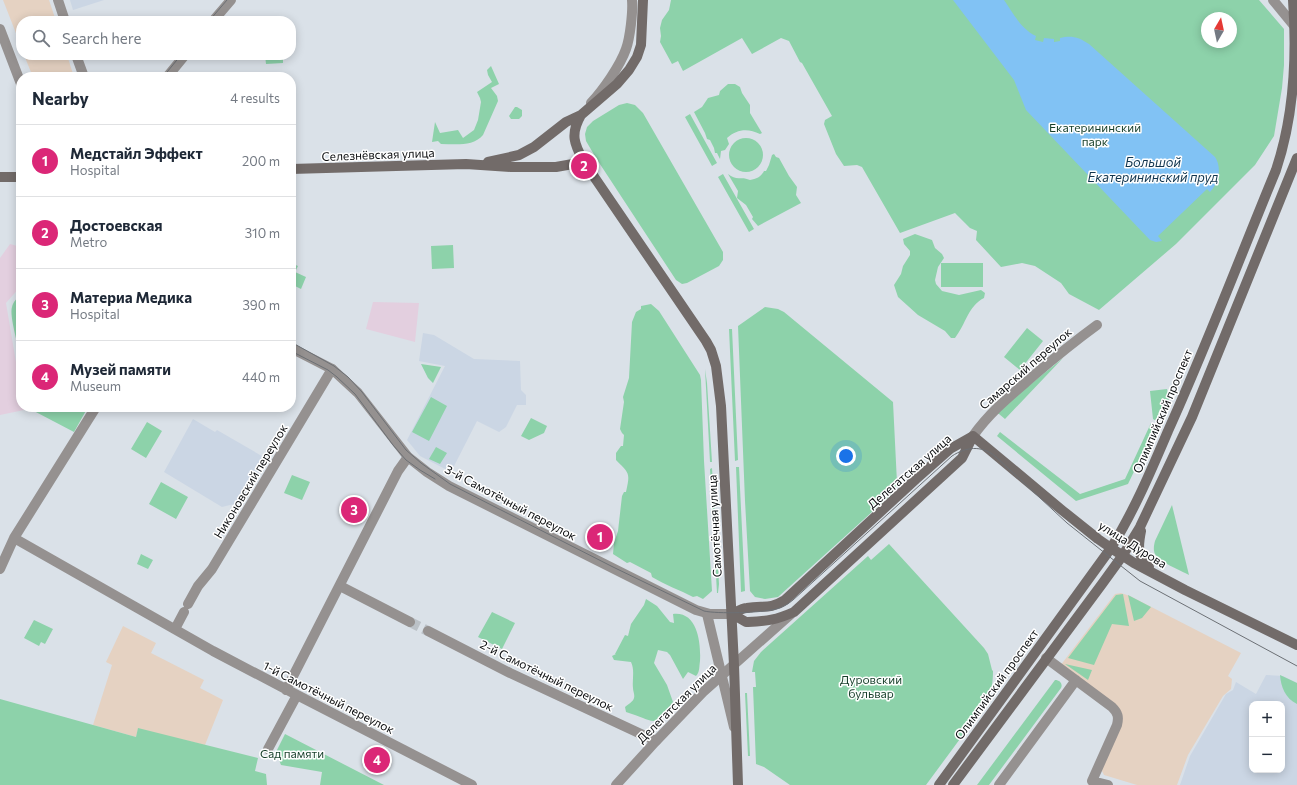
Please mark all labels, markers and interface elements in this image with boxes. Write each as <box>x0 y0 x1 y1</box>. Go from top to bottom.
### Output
north arrow <box>1201 12 1237 48</box>
search box <box>16 16 296 60</box>
icon: search <box>30 27 52 49</box>
text: Search here <box>62 29 141 47</box>
text: Nearby <box>32 88 89 109</box>
text: 4 results <box>230 90 280 106</box>
park label: Екатерининский парк <box>1049 120 1141 148</box>
text: Медстайл Эффект <box>70 144 203 162</box>
street label: Селезнёвская улица <box>321 145 435 163</box>
pin: 2 <box>571 151 597 181</box>
text: 1 <box>42 153 48 169</box>
text: 200 m <box>242 153 280 169</box>
water label: Большой Екатерининский пруд <box>1088 154 1219 185</box>
text: Hospital <box>70 162 120 178</box>
text: Достоевская <box>70 216 163 234</box>
text: 2 <box>41 225 49 241</box>
text: 310 m <box>245 225 280 241</box>
text: Metro <box>70 234 107 250</box>
text: Материа Медика <box>70 288 192 306</box>
text: 3 <box>41 297 49 313</box>
text: 390 m <box>242 297 280 313</box>
text: Hospital <box>70 306 120 322</box>
street label: Самарский переулок <box>976 324 1074 412</box>
street label: Олимпийский проспект <box>1130 347 1195 475</box>
text: Музей памяти <box>70 360 171 378</box>
text: 4 <box>41 369 49 385</box>
text: 440 m <box>242 369 280 385</box>
text: Museum <box>70 378 121 394</box>
street label: Никоновский переулок <box>210 421 290 541</box>
street label: Делегатская улица <box>864 431 954 511</box>
your location <box>836 446 856 466</box>
street label: 3-й Самотёчный переулок <box>443 461 580 543</box>
street label: Самотёчная улица <box>704 474 724 578</box>
pin: 3 <box>341 495 367 525</box>
street label: улица Дурова <box>1096 518 1170 570</box>
pin: 1 <box>587 522 613 552</box>
street label: Олимпийский проспект <box>951 626 1041 742</box>
street label: 2-й Самотёчный переулок <box>478 637 616 714</box>
street label: 1-й Самотёчный переулок <box>261 658 397 736</box>
street label: Делегатская улица <box>634 661 718 745</box>
park label: Дуровский бульвар <box>840 672 902 700</box>
map controls <box>1249 701 1285 773</box>
button: + <box>1249 701 1285 737</box>
button: − <box>1249 737 1285 773</box>
pin: 4 <box>364 745 390 775</box>
park label: Сад памяти <box>260 746 324 760</box>

